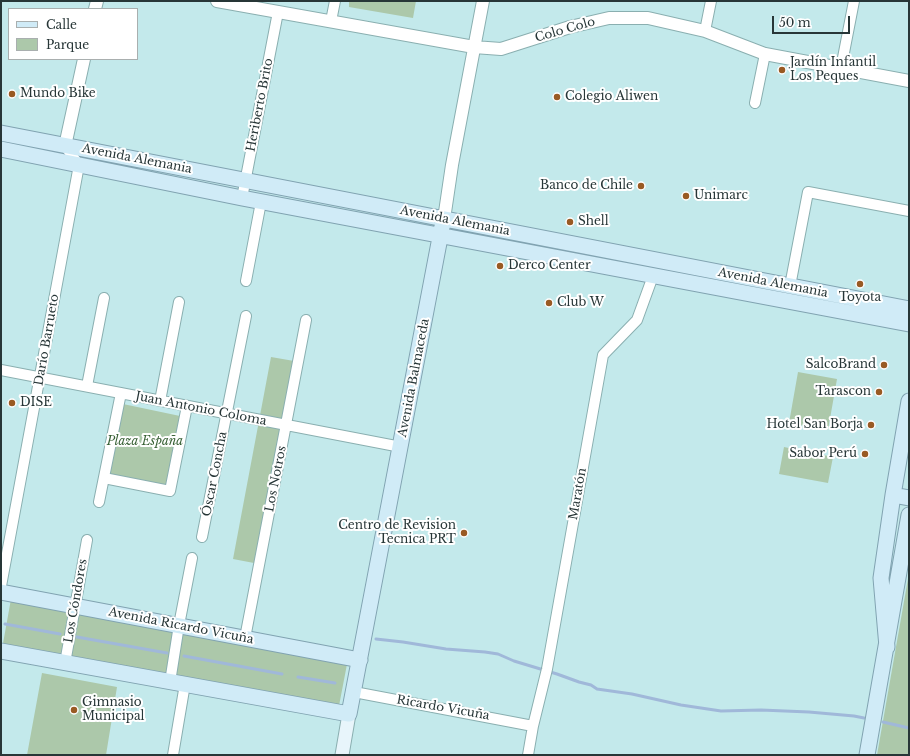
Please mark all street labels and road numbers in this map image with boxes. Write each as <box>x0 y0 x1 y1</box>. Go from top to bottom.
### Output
street label: Colo Colo <box>533 15 597 45</box>
street label: Heriberto Brito <box>244 57 276 153</box>
street label: Avenida Alemania <box>81 141 193 177</box>
street label: Avenida Alemania <box>399 203 511 239</box>
street label: Avenida Alemania <box>717 265 829 301</box>
street label: Darío Barrueto <box>32 293 62 387</box>
street label: Avenida Balmaceda <box>395 318 433 438</box>
street label: Juan Antonio Coloma <box>134 389 268 429</box>
street label: Óscar Concha <box>200 430 230 518</box>
street label: Los Notros <box>263 445 289 513</box>
street label: Maratón <box>566 467 590 521</box>
street label: Los Cóndores <box>62 558 90 644</box>
street label: Avenida Ricardo Vicuña <box>107 605 255 647</box>
street label: Ricardo Vicuña <box>395 693 491 723</box>

